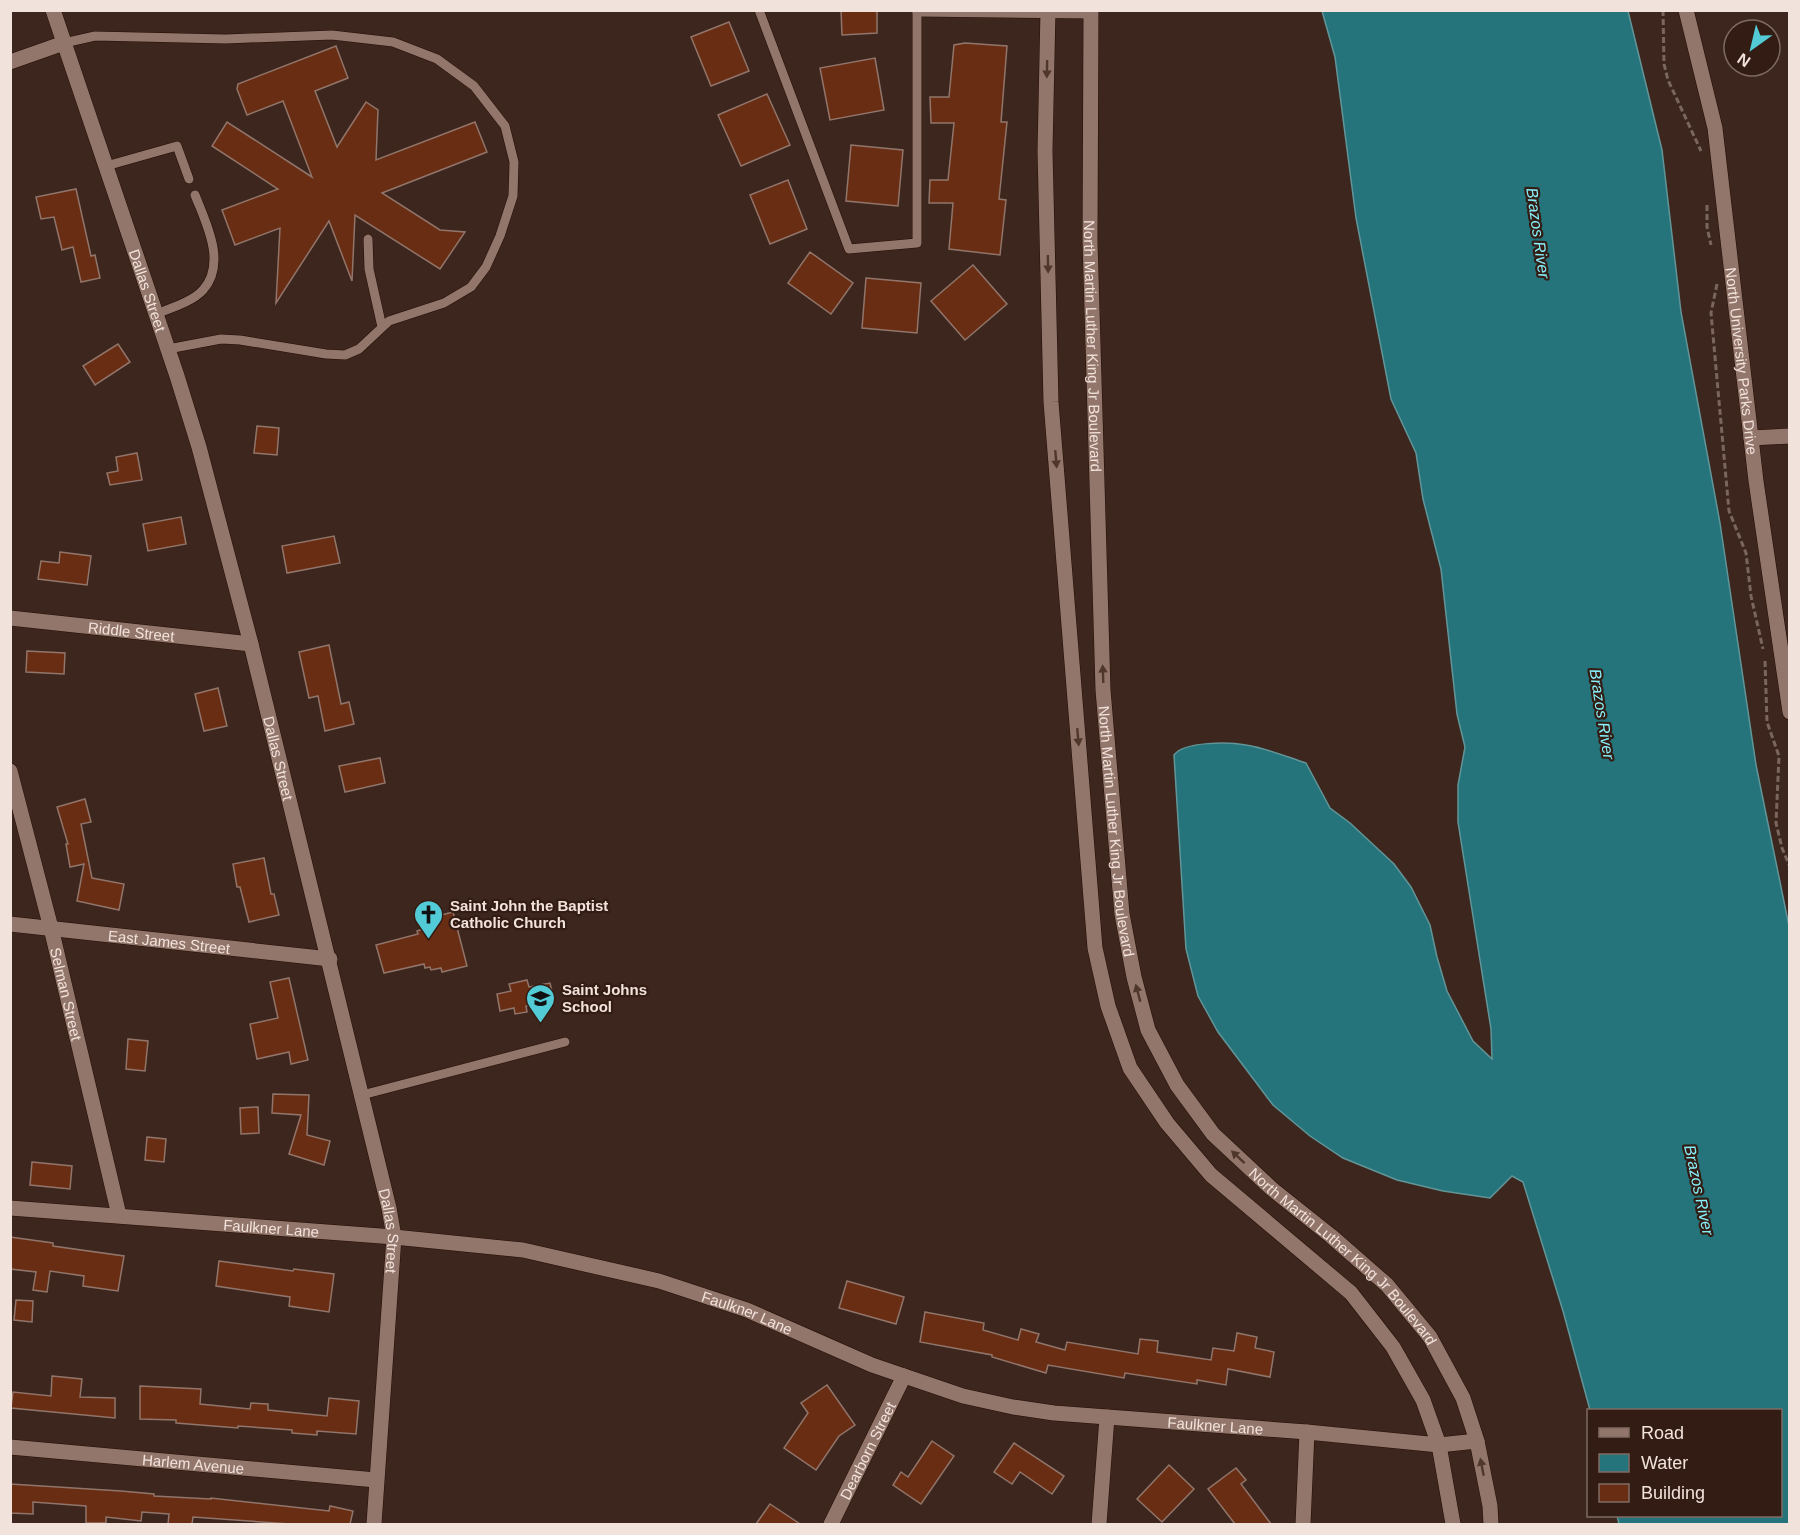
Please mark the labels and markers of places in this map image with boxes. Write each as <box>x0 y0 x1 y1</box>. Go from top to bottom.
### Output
place label: Saint John the Baptist Catholic Church <box>450 897 608 931</box>
church icon: Saint John the Baptist Catholic Church <box>413 898 445 940</box>
place label: Saint Johns School <box>562 981 647 1015</box>
school or university icon: Saint Johns School <box>525 982 557 1024</box>

